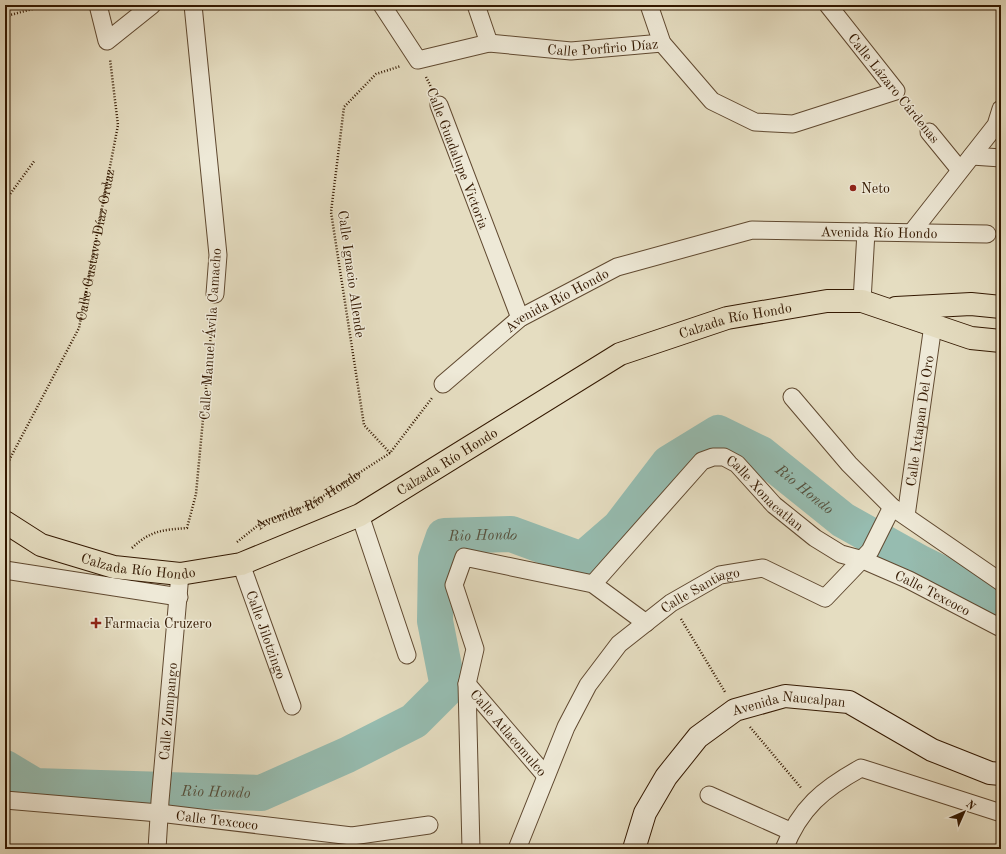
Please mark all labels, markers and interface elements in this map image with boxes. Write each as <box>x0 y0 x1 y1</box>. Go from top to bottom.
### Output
street label: Calle Lázaro Cárdenas <box>845 31 942 146</box>
street label: Calle Porfirio Díaz <box>547 37 659 59</box>
street label: Calle Guadalupe Victoria <box>424 86 491 231</box>
street label: Calle Gustavo Díaz Ordaz <box>74 168 117 322</box>
place label: Neto <box>861 182 890 196</box>
marker: Neto <box>848 183 858 193</box>
street label: Calle Ignacio Allende <box>335 210 367 339</box>
street label: Avenida Río Hondo <box>820 225 938 241</box>
street label: Calle Manuel Ávila Camacho <box>195 247 224 421</box>
street label: Avenida Río Hondo <box>502 267 611 336</box>
street label: Calzada Río Hondo <box>677 301 793 342</box>
street label: Calle Ixtapan Del Oro <box>904 355 937 487</box>
street label: Calzada Río Hondo <box>394 426 500 499</box>
street label: Calle Xonacatlan <box>724 454 806 534</box>
water label: Rio Hondo <box>771 462 836 518</box>
street label: Avenida Río Hondo <box>252 468 364 533</box>
water label: Rio Hondo <box>447 528 519 545</box>
street label: Calzada Río Hondo <box>79 551 197 582</box>
street label: Calle Santiago <box>658 566 741 616</box>
street label: Calle Texcoco <box>892 569 972 619</box>
street label: Calle Jilotzingo <box>243 589 288 681</box>
place label: Farmacia Cruzero <box>104 617 212 631</box>
marker: Farmacia Cruzero <box>91 618 101 628</box>
street label: Calle Zumpango <box>158 662 180 761</box>
street label: Calle Atlacomulco <box>467 687 549 779</box>
street label: Avenida Naucalpan <box>730 690 847 719</box>
water label: Rio Hondo <box>180 785 251 802</box>
north arrow <box>944 792 984 832</box>
text: N <box>963 799 977 813</box>
street label: Calle Texcoco <box>175 809 259 833</box>

